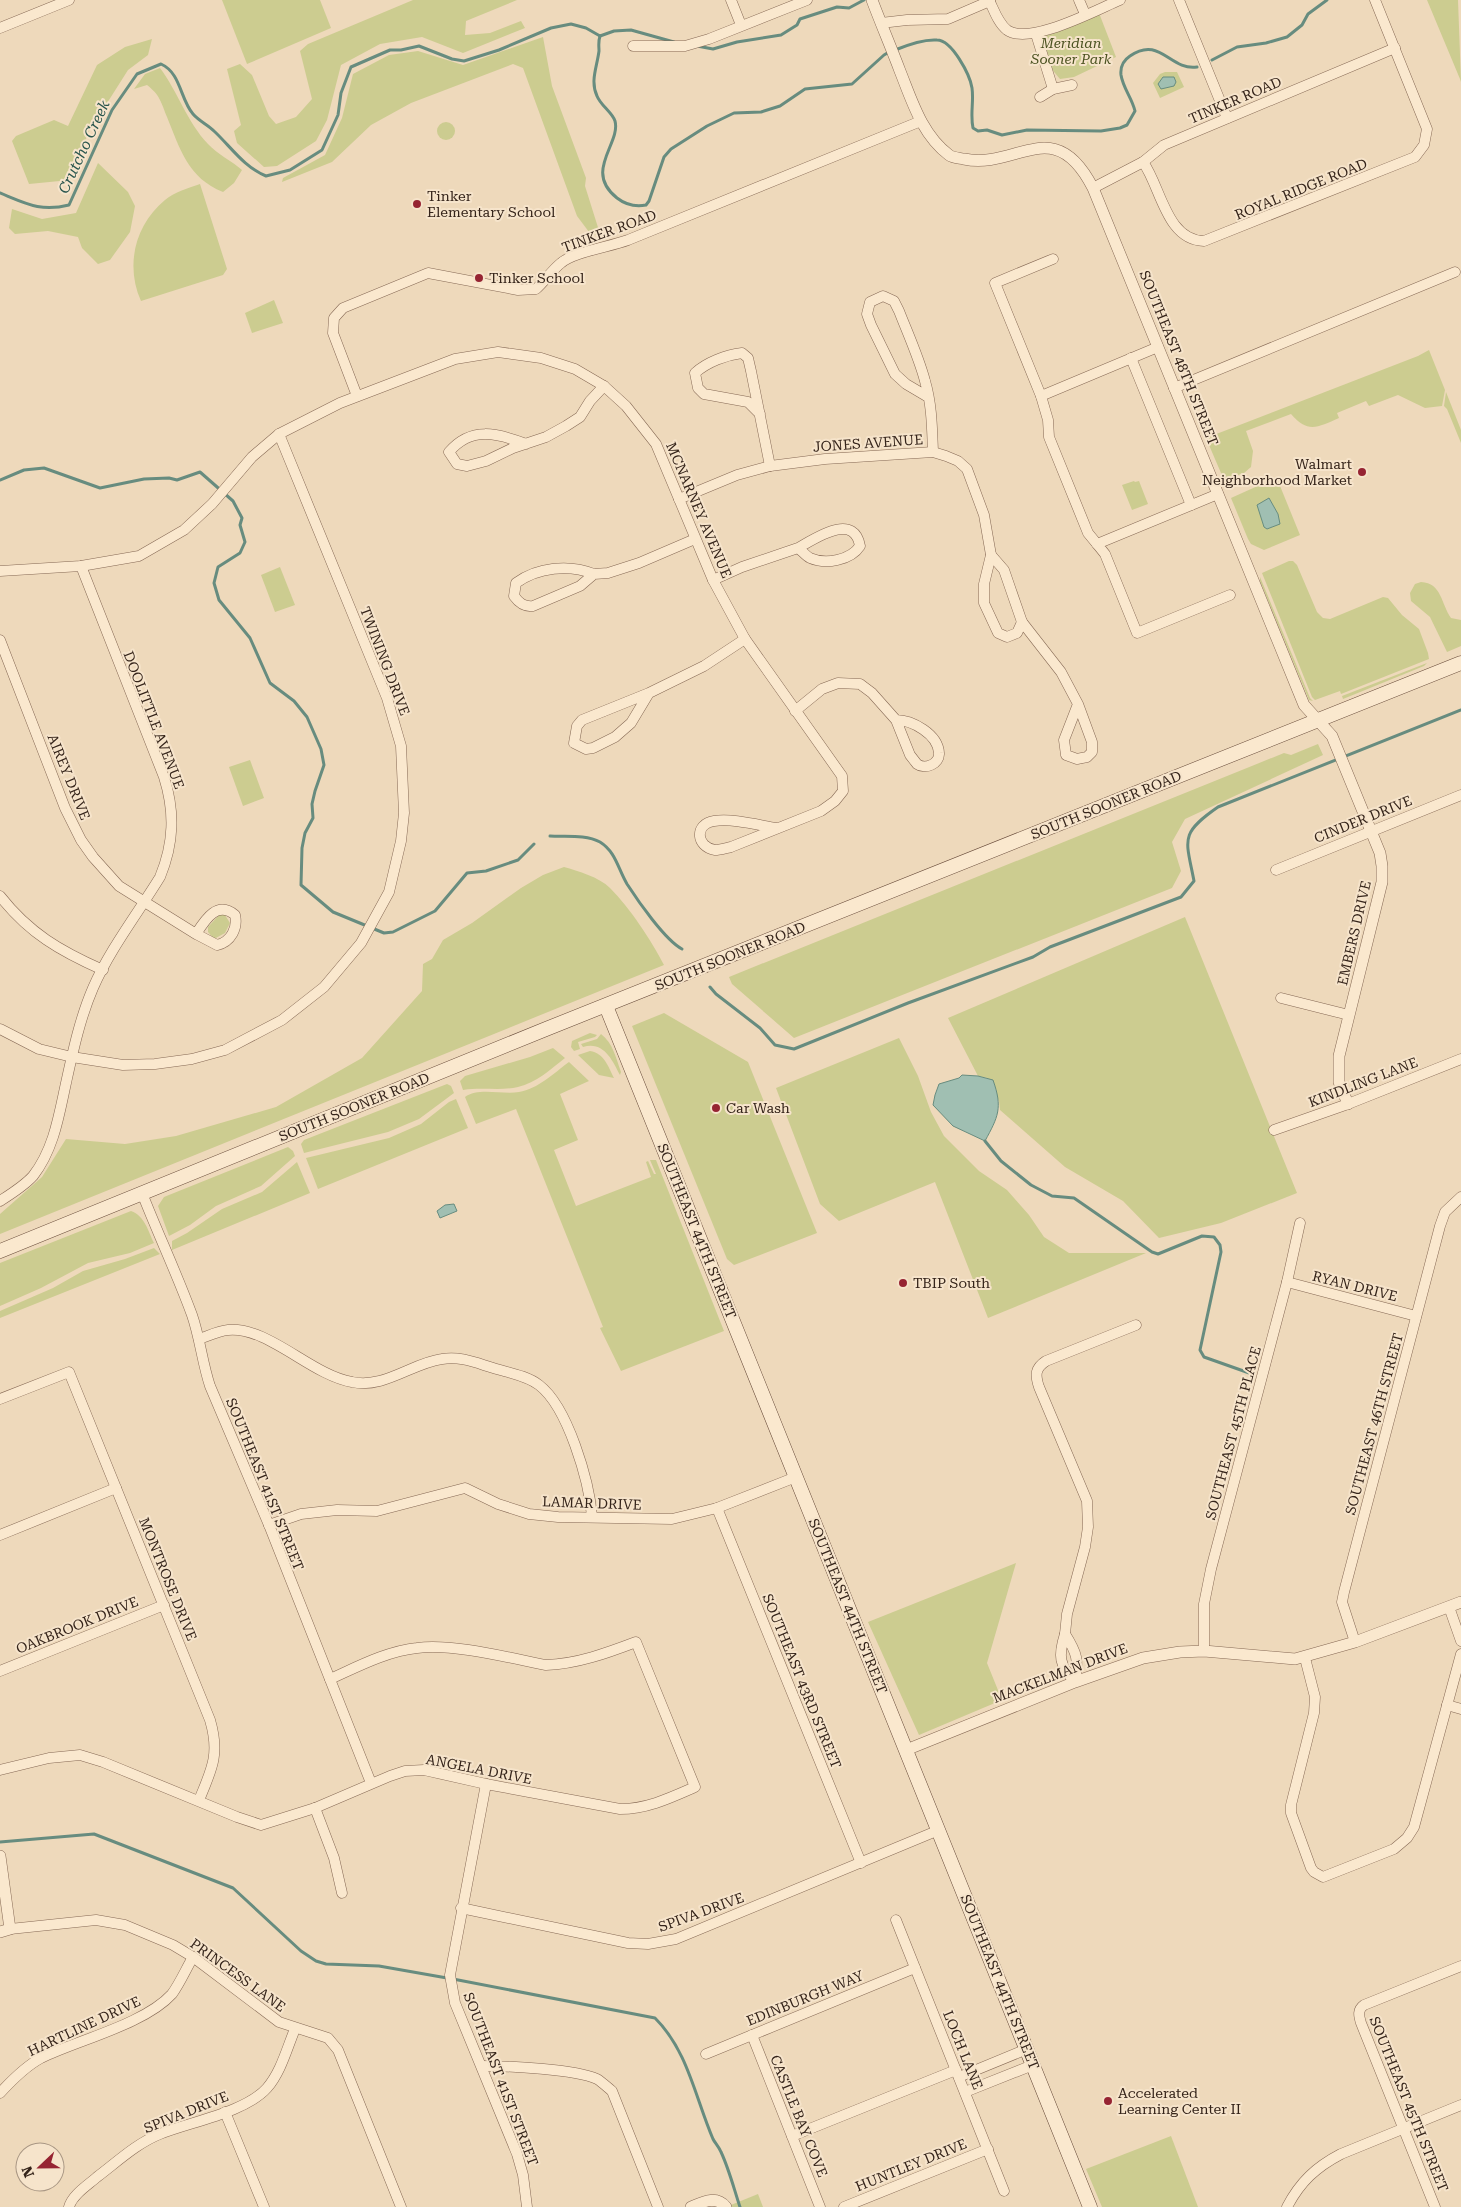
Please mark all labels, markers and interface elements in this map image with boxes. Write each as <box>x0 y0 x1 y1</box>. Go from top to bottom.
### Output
park label: Meridian Sooner Park <box>1030 35 1112 67</box>
street label: TINKER ROAD <box>1186 73 1284 127</box>
water label: Crutcho Creek <box>55 97 114 196</box>
street label: ROYAL RIDGE ROAD <box>1232 155 1370 223</box>
place label: Tinker Elementary School <box>427 188 556 220</box>
marker: Tinker Elementary School <box>411 198 423 210</box>
street label: TINKER ROAD <box>560 206 659 256</box>
street label: SOUTHEAST 48TH STREET <box>1136 268 1222 448</box>
place label: Tinker School <box>489 270 585 286</box>
marker: Tinker School <box>473 272 485 284</box>
street label: JONES AVENUE <box>812 431 924 455</box>
street label: MCNARNEY AVENUE <box>663 440 735 580</box>
place label: Walmart Neighborhood Market <box>1202 456 1352 488</box>
marker: Walmart Neighborhood Market <box>1356 466 1368 478</box>
street label: TWINING DRIVE <box>357 604 413 718</box>
street label: DOOLITTLE AVENUE <box>120 649 188 791</box>
street label: AIREY DRIVE <box>44 732 94 822</box>
street label: SOUTH SOONER ROAD <box>1028 767 1184 843</box>
street label: CINDER DRIVE <box>1312 792 1414 846</box>
street label: EMBERS DRIVE <box>1334 879 1374 987</box>
street label: SOUTH SOONER ROAD <box>652 918 808 994</box>
street label: KINDLING LANE <box>1306 1054 1420 1110</box>
street label: SOUTH SOONER ROAD <box>276 1069 432 1145</box>
place label: Car Wash <box>726 1100 790 1116</box>
marker: Car Wash <box>710 1102 722 1114</box>
street label: SOUTHEAST 44TH STREET <box>654 1141 740 1321</box>
street label: RYAN DRIVE <box>1311 1268 1399 1304</box>
place label: TBIP South <box>913 1275 990 1291</box>
marker: TBIP South <box>897 1277 909 1289</box>
street label: SOUTHEAST 46TH STREET <box>1342 1331 1406 1517</box>
street label: SOUTHEAST 45TH PLACE <box>1202 1345 1264 1521</box>
street label: SOUTHEAST 41ST STREET <box>223 1396 307 1572</box>
street label: LAMAR DRIVE <box>542 1493 642 1513</box>
street label: MONTROSE DRIVE <box>136 1515 200 1643</box>
street label: SOUTHEAST 44TH STREET <box>805 1516 891 1696</box>
street label: SOUTHEAST 43RD STREET <box>760 1591 844 1771</box>
street label: OAKBROOK DRIVE <box>14 1593 140 1657</box>
street label: MACKELMAN DRIVE <box>990 1640 1130 1706</box>
street label: ANGELA DRIVE <box>425 1751 533 1787</box>
street label: SPIVA DRIVE <box>656 1889 746 1935</box>
street label: SOUTHEAST 44TH STREET <box>957 1892 1043 2072</box>
street label: PRINCESS LANE <box>187 1935 289 2015</box>
street label: EDINBURGH WAY <box>744 1967 866 2029</box>
street label: SOUTHEAST 41ST STREET <box>461 1990 541 2168</box>
street label: HARTLINE DRIVE <box>25 1993 143 2059</box>
street label: LOCH LANE <box>940 2008 986 2092</box>
street label: SOUTHEAST 45TH STREET <box>1366 2014 1452 2194</box>
street label: CASTLE BAY COVE <box>767 2053 831 2179</box>
place label: Accelerated Learning Center II <box>1118 2085 1241 2117</box>
street label: SPIVA DRIVE <box>141 2088 231 2136</box>
marker: Accelerated Learning Center II <box>1102 2095 1114 2107</box>
street label: HUNTLEY DRIVE <box>853 2135 969 2195</box>
north arrow <box>15 2142 65 2192</box>
text: N <box>18 2164 37 2180</box>

